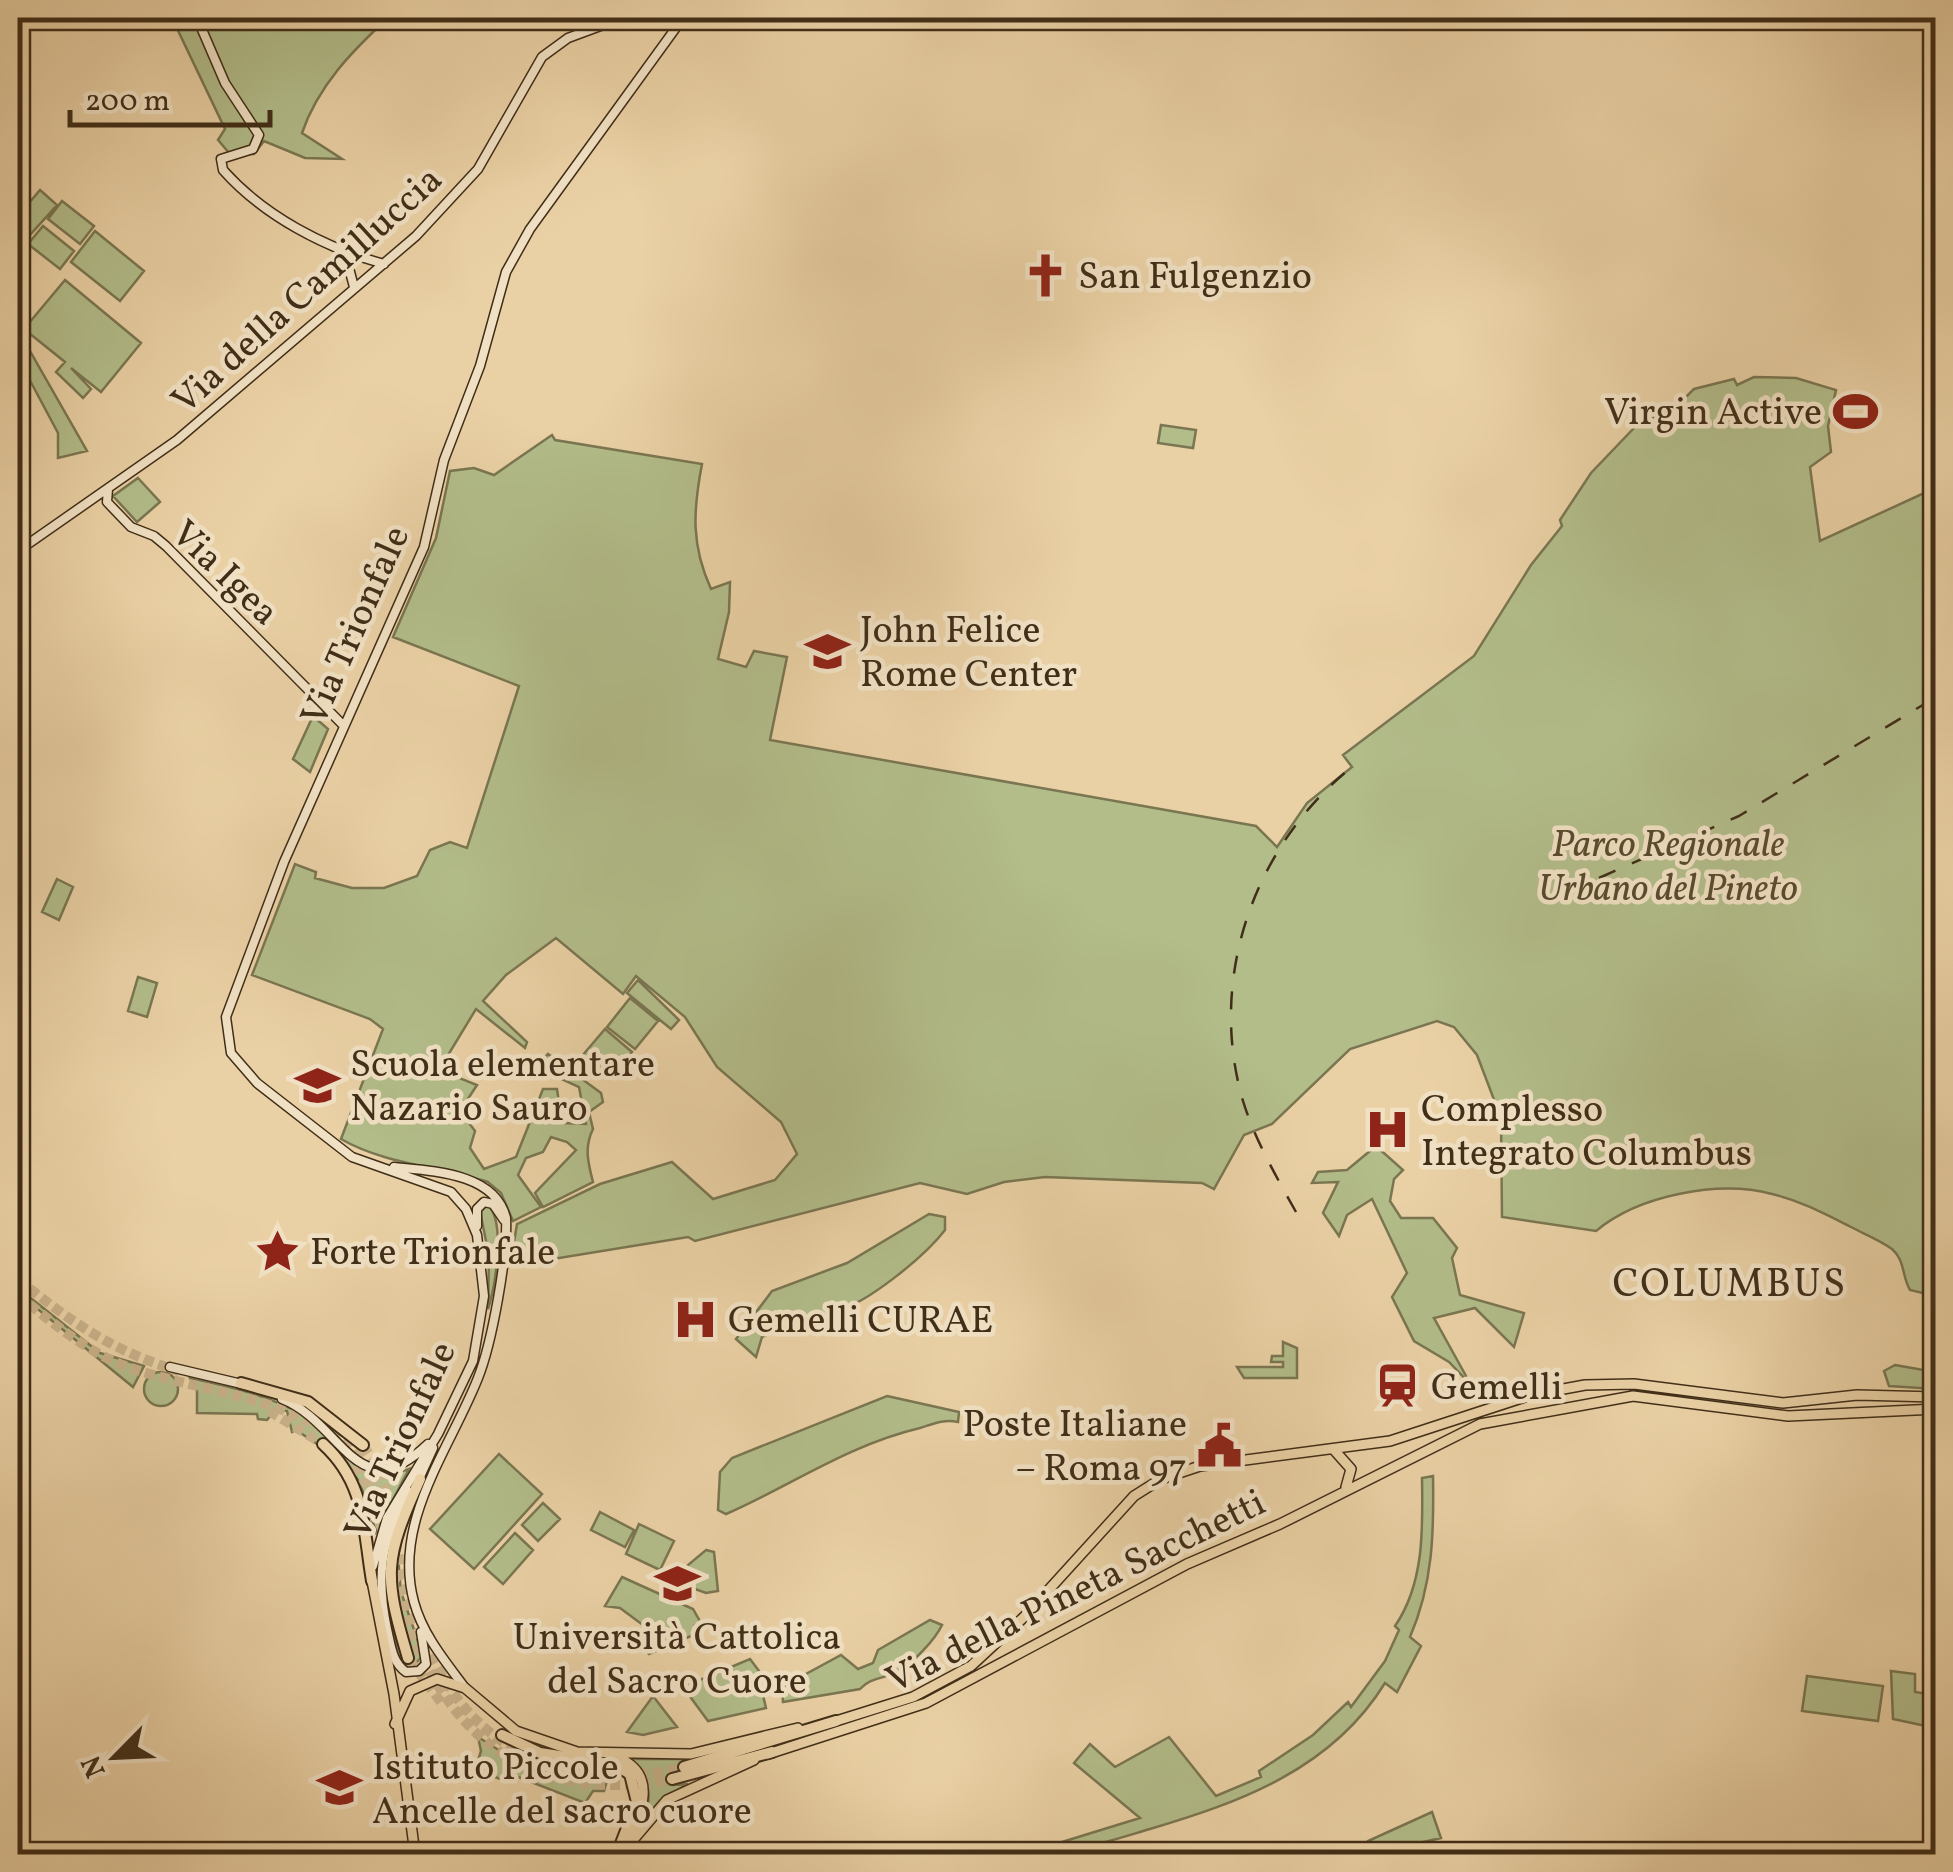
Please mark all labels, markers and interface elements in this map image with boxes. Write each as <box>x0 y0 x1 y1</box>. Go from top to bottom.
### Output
scale bar <box>70 65 270 127</box>
text: 200 m <box>85 81 170 123</box>
street label: Via della Camilluccia <box>161 155 455 428</box>
church icon: San Fulgenzio <box>1021 251 1069 299</box>
place label: San Fulgenzio <box>1078 252 1312 305</box>
sports icon: Virgin Active <box>1831 387 1879 435</box>
place label: Virgin Active <box>1604 388 1822 441</box>
street label: Via Igea <box>158 510 289 639</box>
street label: Via Trionfale <box>290 518 425 735</box>
place label: John Felice Rome Center <box>860 606 1077 703</box>
school or university icon: John Felice Rome Center <box>803 627 851 675</box>
park label: Parco Regionale Urbano del Pineto <box>1538 820 1798 917</box>
place label: Scuola elementare Nazario Sauro <box>350 1040 655 1137</box>
school or university icon: Scuola elementare Nazario Sauro <box>293 1061 341 1109</box>
place label: Complesso Integrato Columbus <box>1421 1085 1752 1182</box>
hospital icon: Complesso Integrato Columbus <box>1364 1106 1412 1154</box>
place icon: Forte Trionfale <box>253 1227 301 1275</box>
place label: Forte Trionfale <box>310 1228 555 1281</box>
district label: COLUMBUS <box>1612 1258 1848 1314</box>
hospital icon: Gemelli CURAE <box>671 1295 719 1343</box>
place label: Gemelli CURAE <box>728 1296 993 1349</box>
street label: Via Trionfale <box>333 1334 471 1549</box>
station icon: Gemelli <box>1374 1362 1422 1410</box>
place label: Gemelli <box>1431 1363 1563 1416</box>
place label: Poste Italiane – Roma 97 <box>962 1400 1187 1497</box>
public building icon: Poste Italiane – Roma 97 <box>1196 1421 1244 1469</box>
street label: Via della Pineta Sacchetti <box>878 1478 1275 1708</box>
school or university icon: Università Cattolica del Sacro Cuore <box>653 1560 701 1608</box>
place label: Università Cattolica del Sacro Cuore <box>513 1613 841 1710</box>
north arrow <box>65 1707 165 1807</box>
place label: Istituto Piccole Ancelle del sacro cuore <box>372 1743 752 1840</box>
text: N <box>72 1749 116 1783</box>
school or university icon: Istituto Piccole Ancelle del sacro cuore <box>315 1764 363 1812</box>

